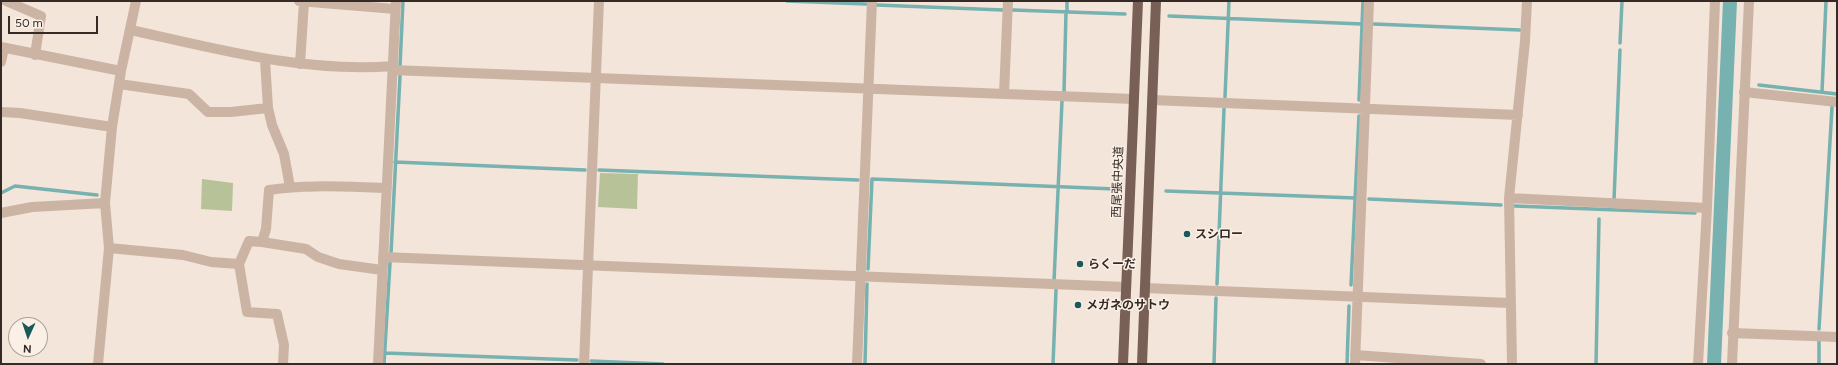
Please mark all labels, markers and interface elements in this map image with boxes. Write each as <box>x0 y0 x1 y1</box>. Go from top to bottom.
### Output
scale bar <box>10 8 100 34</box>
text: 50 m <box>15 16 43 30</box>
street label: 西尾張中央道 <box>1110 146 1126 218</box>
place label: スシロー <box>1195 227 1243 241</box>
marker: スシロー <box>1182 229 1192 239</box>
place label: らくーだ <box>1088 257 1136 271</box>
marker: らくーだ <box>1075 259 1085 269</box>
place label: メガネのサトウ <box>1086 298 1170 312</box>
marker: メガネのサトウ <box>1073 300 1083 310</box>
north arrow <box>8 317 48 357</box>
text: N <box>23 342 32 355</box>

